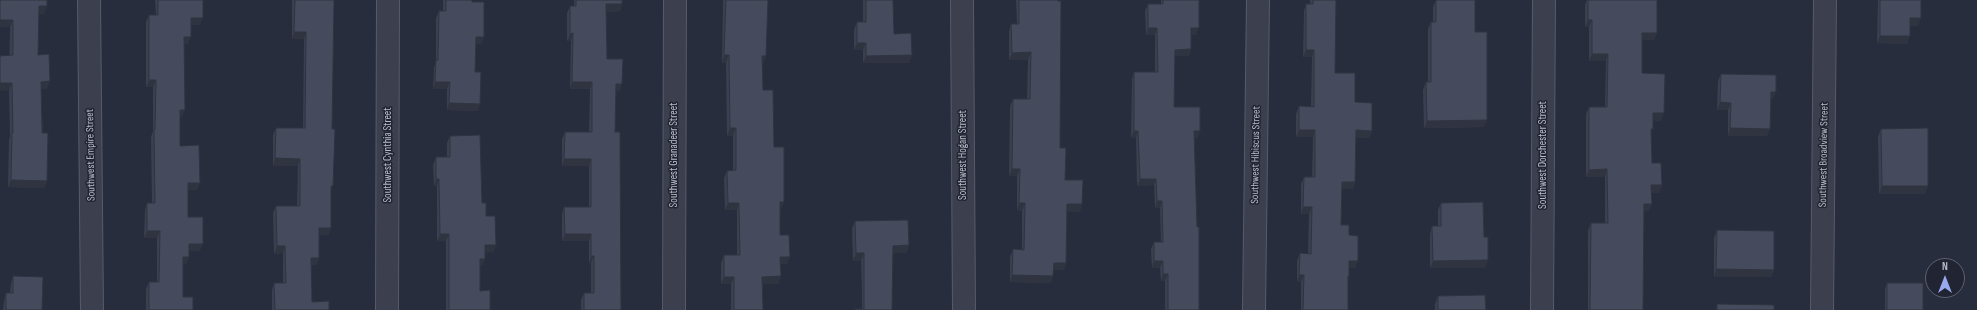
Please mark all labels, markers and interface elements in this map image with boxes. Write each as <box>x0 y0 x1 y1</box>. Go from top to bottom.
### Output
street label: Southwest Dorchester Street <box>1536 101 1550 209</box>
street label: Southwest Granadeer Street <box>667 103 681 207</box>
street label: Southwest Broadview Street <box>1816 103 1832 207</box>
street label: Southwest Hibiscus Street <box>1249 106 1263 204</box>
street label: Southwest Cynthia Street <box>381 107 395 203</box>
street label: Southwest Empire Street <box>84 109 98 201</box>
street label: Southwest Hogan Street <box>956 110 970 200</box>
north arrow <box>1925 258 1965 298</box>
text: N <box>1942 260 1948 273</box>

